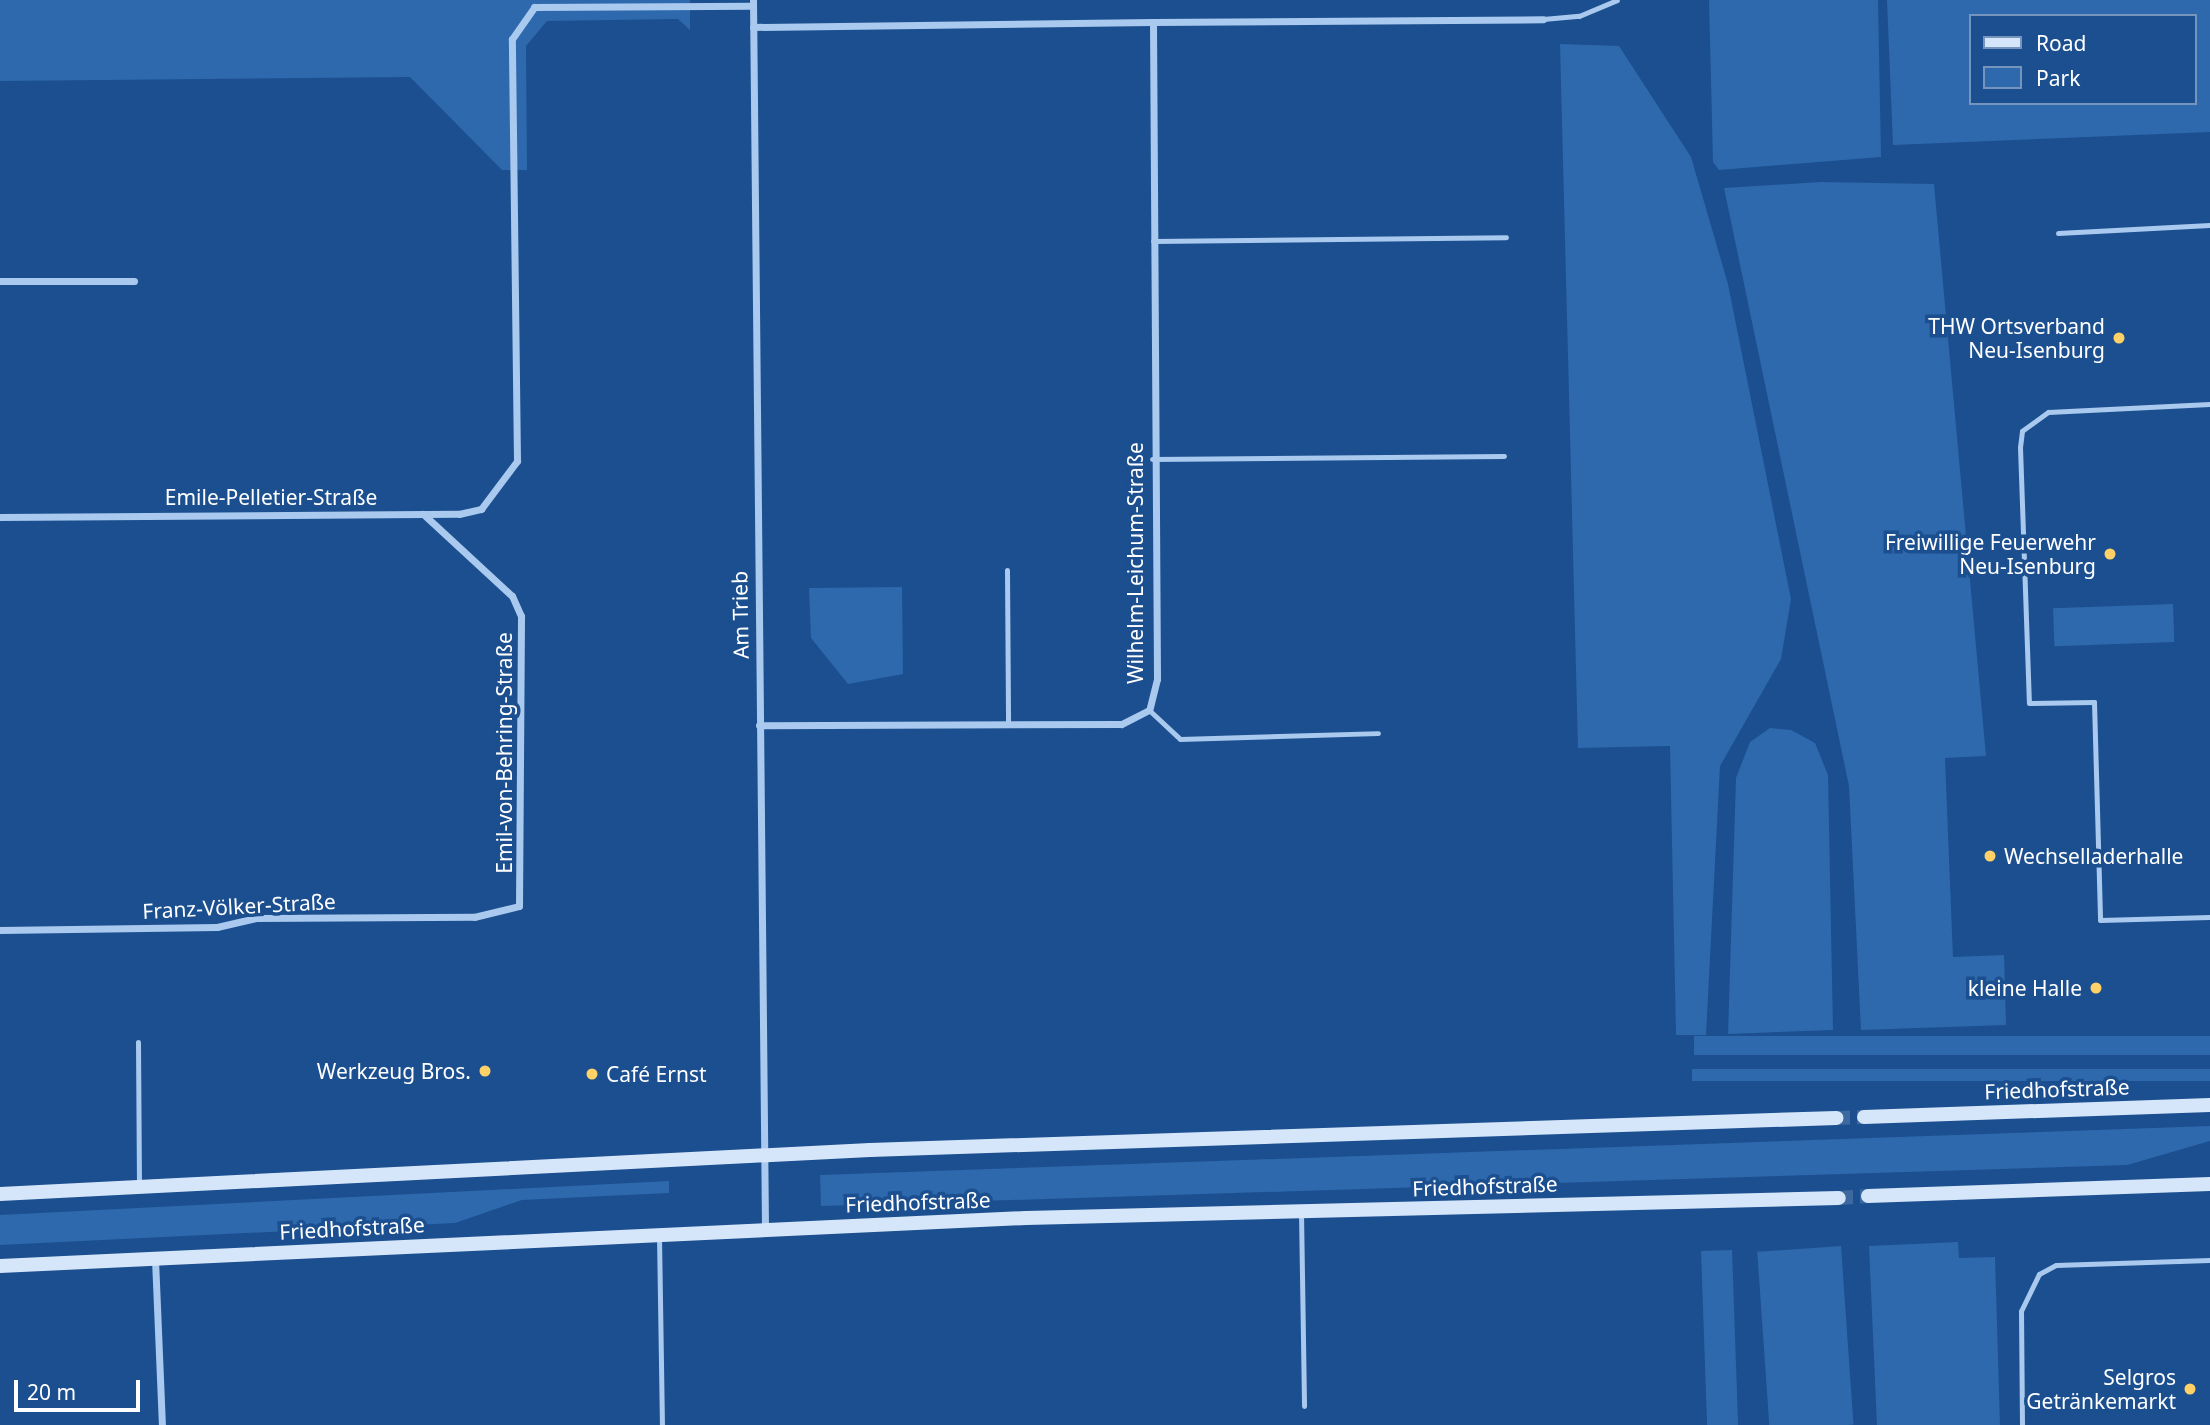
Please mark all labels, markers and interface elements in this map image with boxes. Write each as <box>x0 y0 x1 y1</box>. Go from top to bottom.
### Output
legend <box>1968 14 2196 105</box>
text: Road <box>2036 29 2086 57</box>
text: Park <box>2036 64 2080 92</box>
place label: THW Ortsverband Neu-Isenburg <box>1928 313 2105 363</box>
marker: THW Ortsverband Neu-Isenburg <box>2111 330 2127 346</box>
street label: Wilhelm-Leichum-Straße <box>1122 442 1148 684</box>
street label: Emile-Pelletier-Straße <box>165 484 377 510</box>
place label: Freiwillige Feuerwehr Neu-Isenburg <box>1885 529 2096 579</box>
marker: Freiwillige Feuerwehr Neu-Isenburg <box>2102 546 2118 562</box>
street label: Am Trieb <box>727 571 753 659</box>
street label: Emil-von-Behring-Straße <box>491 632 517 874</box>
place label: Wechselladerhalle <box>2004 843 2183 869</box>
marker: Wechselladerhalle <box>1982 848 1998 864</box>
street label: Franz-Völker-Straße <box>142 888 336 924</box>
place label: kleine Halle <box>1968 975 2082 1001</box>
marker: kleine Halle <box>2088 980 2104 996</box>
place label: Werkzeug Bros. <box>317 1058 471 1084</box>
place label: Café Ernst <box>606 1061 707 1087</box>
marker: Werkzeug Bros. <box>477 1063 493 1079</box>
marker: Café Ernst <box>584 1066 600 1082</box>
street label: Friedhofstraße <box>1984 1074 2130 1104</box>
street label: Friedhofstraße <box>1412 1171 1558 1201</box>
street label: Friedhofstraße <box>845 1187 991 1217</box>
street label: Friedhofstraße <box>279 1212 425 1244</box>
place label: Selgros Getränkemarkt <box>2026 1364 2176 1414</box>
scale bar <box>18 1366 144 1410</box>
text: 20 m <box>27 1378 76 1406</box>
marker: Selgros Getränkemarkt <box>2182 1381 2198 1397</box>

